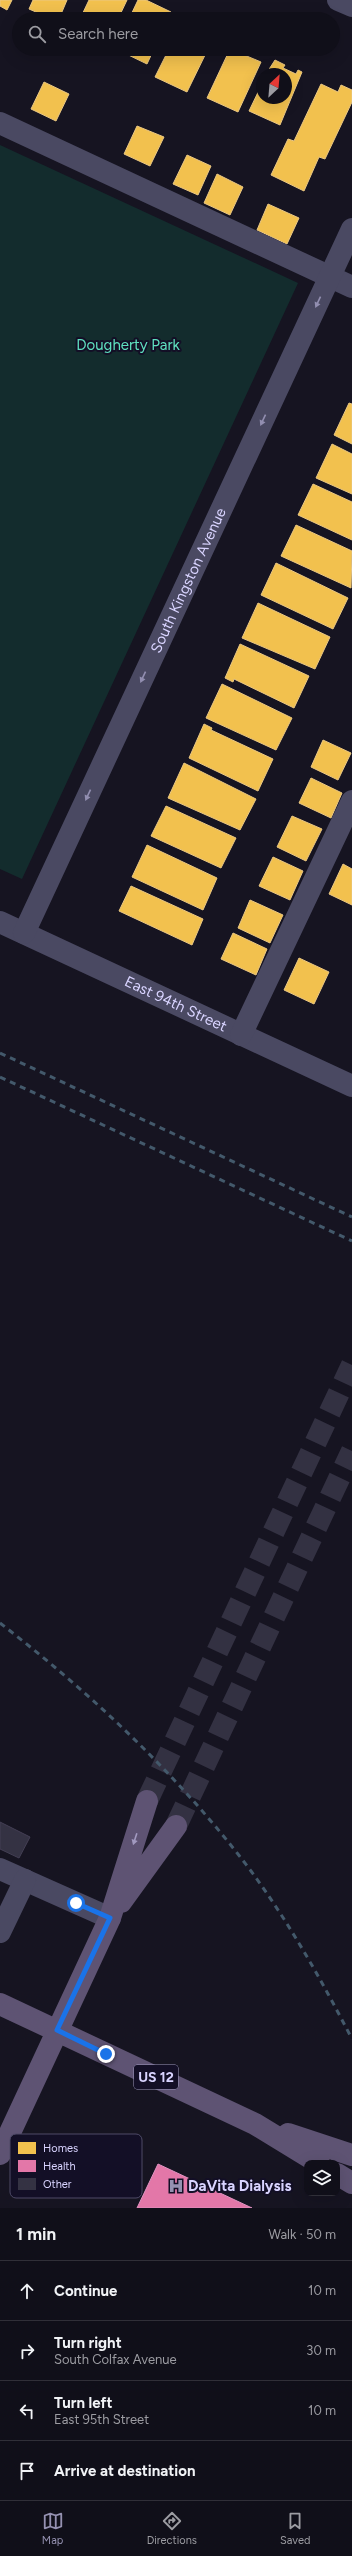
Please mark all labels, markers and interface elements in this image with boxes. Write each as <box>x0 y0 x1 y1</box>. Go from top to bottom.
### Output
search box <box>12 12 340 56</box>
icon: search <box>26 23 48 45</box>
text: Search here <box>58 25 138 43</box>
north arrow <box>256 68 292 104</box>
one-way arrow <box>315 296 321 308</box>
park label: Dougherty Park <box>76 336 181 354</box>
one-way arrow <box>260 414 266 426</box>
street label: South Kingston Avenue <box>147 505 230 656</box>
one-way arrow <box>140 672 146 683</box>
one-way arrow <box>85 789 91 801</box>
street label: East 94th Street <box>122 972 230 1036</box>
one-way arrow <box>132 1833 138 1845</box>
route start <box>67 1894 85 1912</box>
route end <box>97 2045 115 2063</box>
road number: US 12 <box>134 2065 178 2089</box>
legend <box>10 2134 142 2198</box>
text: Homes <box>43 2142 78 2155</box>
text: Health <box>43 2160 76 2173</box>
map controls <box>304 2160 340 2196</box>
button: layers <box>304 2160 340 2196</box>
hospital icon: DaVita Dialysis <box>167 2177 185 2195</box>
place label: DaVita Dialysis <box>188 2177 291 2195</box>
text: Other <box>43 2178 72 2191</box>
text: 1 min <box>16 2224 56 2244</box>
text: Walk · 50 m <box>268 2227 336 2242</box>
icon: ahead <box>16 2280 38 2302</box>
text: Continue <box>54 2282 117 2300</box>
text: 10 m <box>308 2283 336 2298</box>
text: Turn right <box>54 2334 122 2352</box>
icon: right <box>16 2340 38 2362</box>
text: 30 m <box>306 2343 336 2358</box>
text: South Colfax Avenue <box>54 2352 177 2367</box>
text: Turn left <box>54 2394 112 2412</box>
icon: left <box>16 2400 38 2422</box>
text: 10 m <box>308 2403 336 2418</box>
text: East 95th Street <box>54 2412 149 2427</box>
icon: arrive <box>16 2460 38 2482</box>
text: Arrive at destination <box>54 2462 195 2480</box>
tab: Map <box>42 2510 64 2547</box>
tab: Directions <box>147 2510 197 2547</box>
tab: Saved <box>280 2510 310 2547</box>

